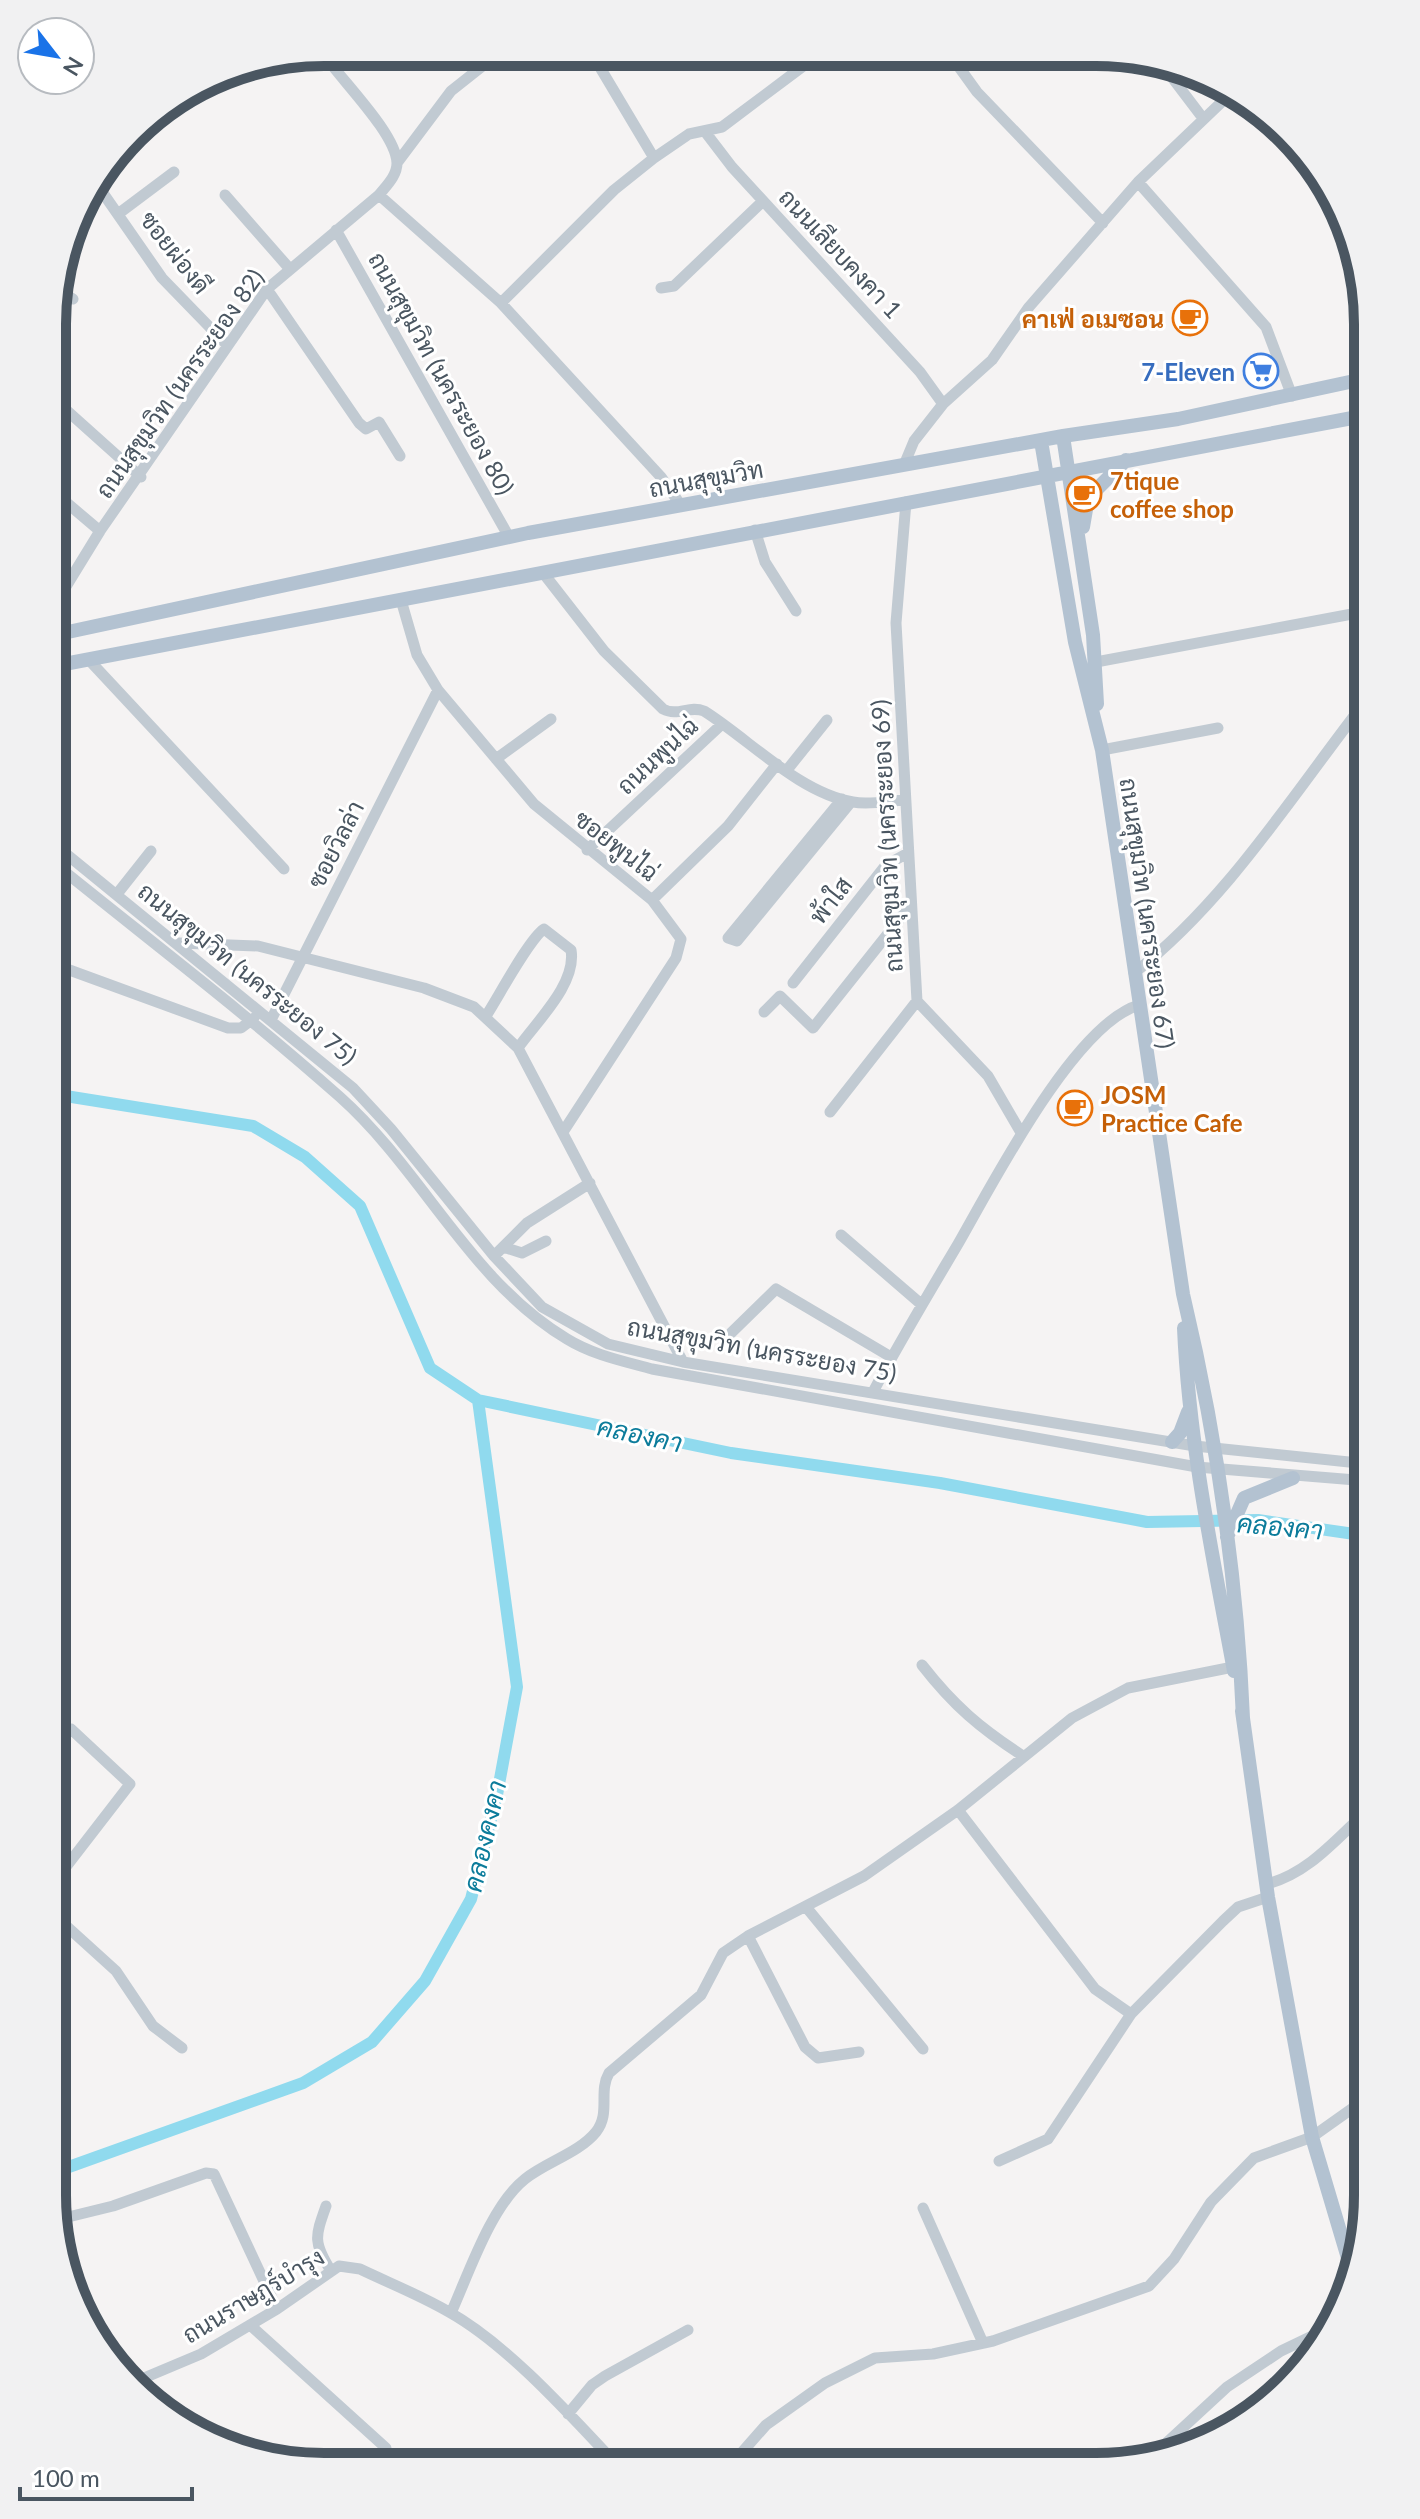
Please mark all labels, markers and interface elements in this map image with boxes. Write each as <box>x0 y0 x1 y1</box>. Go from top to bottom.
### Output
north arrow <box>16 16 96 96</box>
text: N <box>58 52 90 81</box>
street label: ถนนเลียบคงคา 1 <box>774 182 908 324</box>
street label: ซอยผ่องดี <box>135 205 217 299</box>
street label: ถนนสุขุมวิท (นครระยอง 80) <box>361 247 521 501</box>
street label: ถนนสุขุมวิท (นครระยอง 82) <box>89 263 272 505</box>
cafe icon: คาเฟ่ อเมซอน <box>1171 299 1209 337</box>
place label: คาเฟ่ อเมซอน <box>1022 304 1164 333</box>
supermarket icon: 7-Eleven <box>1242 352 1280 390</box>
place label: 7-Eleven <box>1141 357 1235 386</box>
street label: ถนนสุขุมวิท <box>647 454 766 505</box>
place label: 7tique coffee shop <box>1110 466 1234 523</box>
cafe icon: 7tique coffee shop <box>1065 475 1103 513</box>
street label: ถนนสุขุมวิท (นครระยอง 69) <box>864 699 911 973</box>
street label: ถนนพูนไฉ่ <box>610 710 706 803</box>
street label: ถนนสุขุมวิท (นครระยอง 67) <box>1112 776 1181 1051</box>
street label: ซอยวิลล่า <box>301 795 369 893</box>
street label: ซอยพูนไฉ่ <box>567 803 665 890</box>
street label: พ้าใส <box>803 871 857 929</box>
street label: ถนนสุขุมวิท (นครระยอง 75) <box>131 876 363 1072</box>
place label: JOSM Practice Cafe <box>1101 1080 1243 1137</box>
cafe icon: JOSM Practice Cafe <box>1056 1089 1094 1127</box>
street label: ถนนสุขุมวิท (นครระยอง 75) <box>625 1311 899 1390</box>
water label: คลองคา <box>595 1409 685 1459</box>
water label: คลองคา <box>1236 1506 1324 1546</box>
water label: คลองคงคา <box>456 1777 512 1895</box>
street label: ถนนราษฎร์บำรุง <box>177 2241 331 2351</box>
scale bar <box>20 2451 192 2501</box>
text: 100 m <box>32 2463 100 2492</box>

